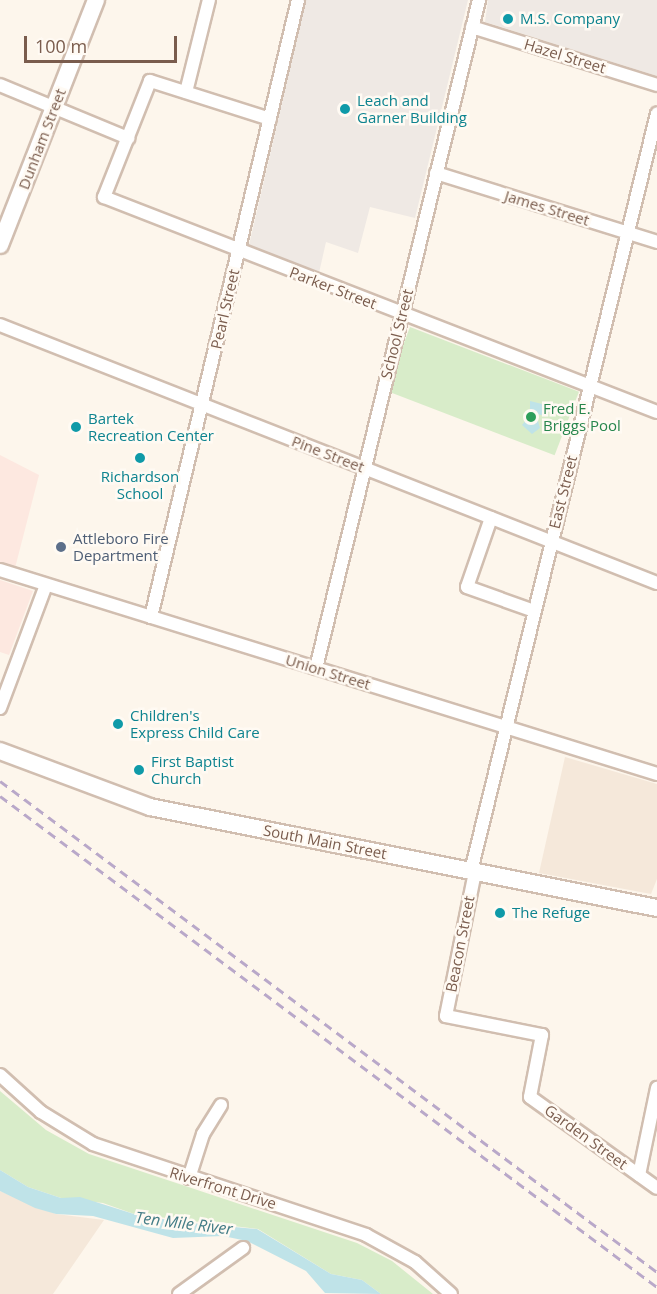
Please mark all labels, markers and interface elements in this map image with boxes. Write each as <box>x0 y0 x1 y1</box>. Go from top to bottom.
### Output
place label: M.S. Company <box>520 10 620 28</box>
marker: M.S. Company <box>501 12 515 26</box>
scale bar <box>27 24 180 62</box>
text: 100 m <box>35 34 87 58</box>
street label: Hazel Street <box>522 35 608 77</box>
street label: Dunham Street <box>15 86 69 192</box>
place label: Leach and Garner Building <box>357 91 467 126</box>
marker: Leach and Garner Building <box>338 102 352 116</box>
street label: James Street <box>502 187 592 229</box>
street label: Parker Street <box>287 263 379 313</box>
street label: Pearl Street <box>207 267 243 351</box>
street label: School Street <box>377 287 417 381</box>
place label: Fred E. Briggs Pool <box>543 399 621 434</box>
place label: Bartek Recreation Center <box>88 409 214 444</box>
marker: Fred E. Briggs Pool <box>524 410 538 424</box>
marker: Bartek Recreation Center <box>69 420 83 434</box>
street label: Pine Street <box>289 432 367 476</box>
marker: Richardson School <box>133 451 147 465</box>
street label: East Street <box>545 453 581 531</box>
place label: Richardson School <box>101 467 179 502</box>
place label: Attleboro Fire Department <box>73 529 169 564</box>
marker: Attleboro Fire Department <box>54 540 68 554</box>
street label: Union Street <box>283 651 373 693</box>
place label: Children's Express Child Care <box>130 706 260 741</box>
marker: Children's Express Child Care <box>111 717 125 731</box>
place label: First Baptist Church <box>151 752 234 787</box>
marker: First Baptist Church <box>132 763 146 777</box>
street label: South Main Street <box>262 821 388 863</box>
street label: Beacon Street <box>442 894 478 994</box>
place label: The Refuge <box>512 904 590 922</box>
marker: The Refuge <box>493 906 507 920</box>
street label: Garden Street <box>541 1101 631 1173</box>
street label: Riverfront Drive <box>168 1163 278 1213</box>
water label: Ten Mile River <box>134 1208 234 1238</box>

